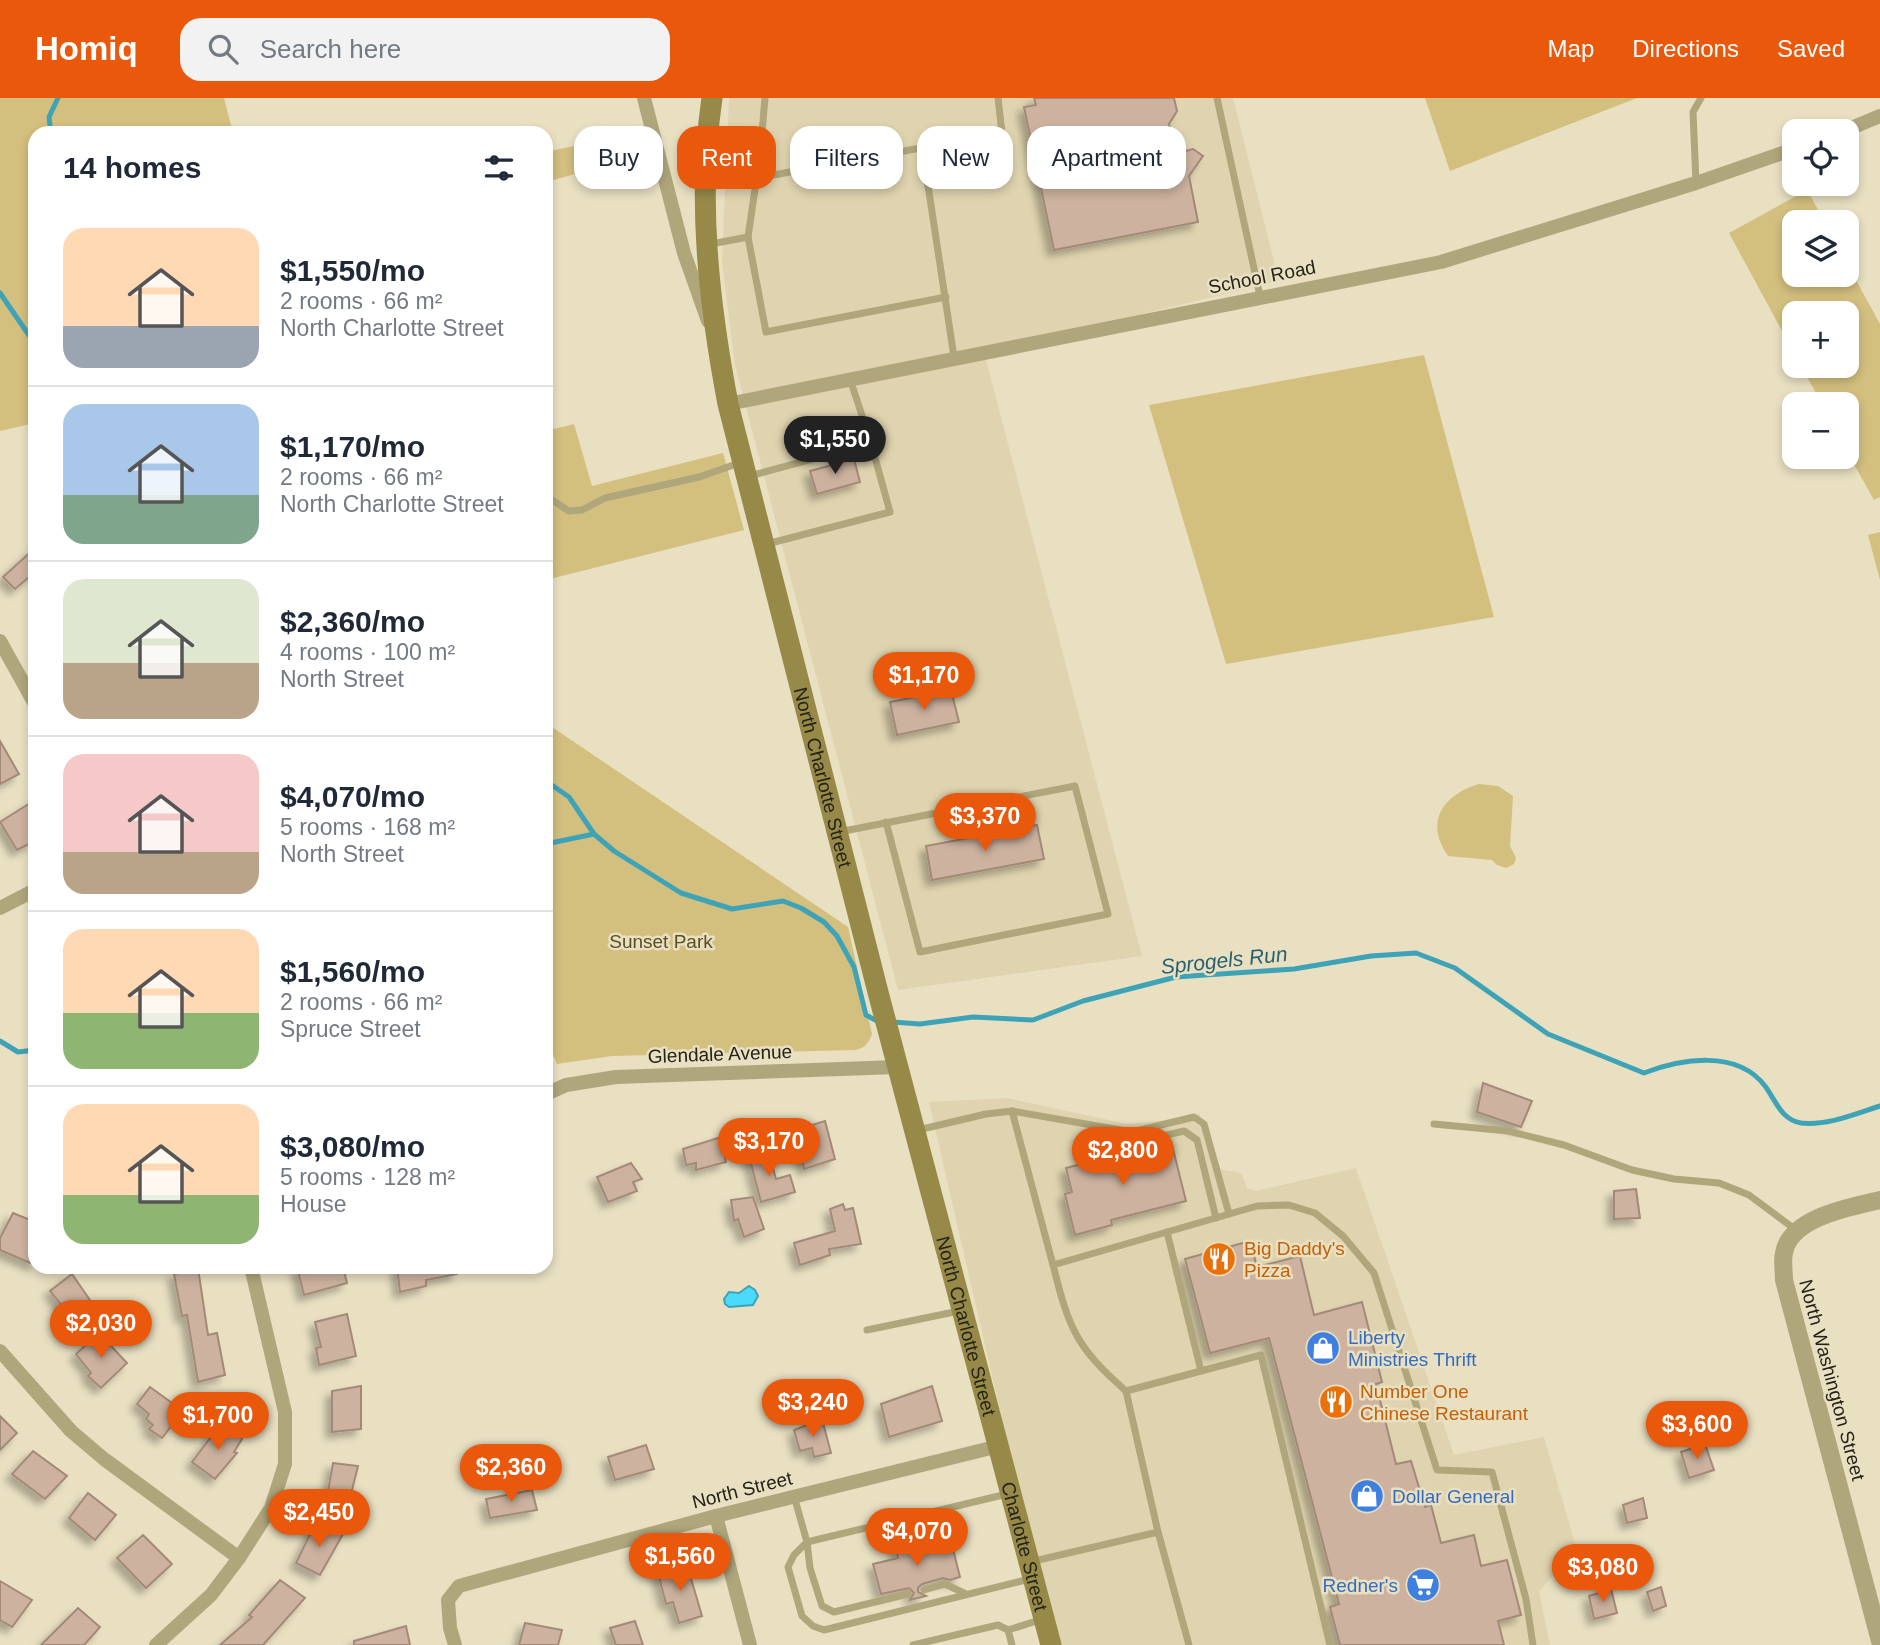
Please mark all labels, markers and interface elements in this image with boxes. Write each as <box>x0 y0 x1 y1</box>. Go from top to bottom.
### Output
search box <box>180 18 670 81</box>
text: Homiq <box>35 30 138 67</box>
icon: search <box>204 30 242 68</box>
text: Search here <box>260 34 401 64</box>
text: Map <box>1548 35 1594 62</box>
text: Directions <box>1632 35 1739 62</box>
text: Saved <box>1777 35 1845 62</box>
map controls <box>1782 119 1859 469</box>
button: locate <box>1782 119 1859 196</box>
chip: Buy <box>574 126 663 189</box>
chip: Rent <box>677 126 776 189</box>
chip: Filters <box>790 126 903 189</box>
chip: New <box>917 126 1013 189</box>
chip: Apartment <box>1027 126 1186 189</box>
icon: filters <box>480 149 518 187</box>
text: 14 homes <box>63 151 201 184</box>
button: layers <box>1782 210 1859 287</box>
text: $1,550/mo <box>280 254 425 287</box>
icon: home <box>119 256 203 340</box>
street label: School Road <box>1207 256 1317 298</box>
text: 2 rooms · 66 m² <box>280 288 442 314</box>
button: + <box>1782 301 1859 378</box>
text: North Charlotte Street <box>280 315 504 341</box>
button: − <box>1782 392 1859 469</box>
pin: $1,550 <box>778 416 892 476</box>
text: $1,550 <box>800 426 870 452</box>
text: $1,170/mo <box>280 430 425 463</box>
icon: home <box>119 432 203 516</box>
text: 2 rooms · 66 m² <box>280 464 442 490</box>
text: North Charlotte Street <box>280 491 504 517</box>
text: $2,360/mo <box>280 605 425 638</box>
icon: home <box>119 607 203 691</box>
text: 4 rooms · 100 m² <box>280 639 455 665</box>
pin: $1,170 <box>867 652 981 712</box>
text: $1,170 <box>889 662 959 688</box>
text: North Street <box>280 666 404 692</box>
street label: North Charlotte Street <box>790 685 856 870</box>
text: $4,070/mo <box>280 780 425 813</box>
icon: home <box>119 782 203 866</box>
pin: $3,370 <box>928 794 1042 853</box>
text: $3,370 <box>950 803 1020 829</box>
text: 5 rooms · 168 m² <box>280 814 455 840</box>
text: North Street <box>280 841 404 867</box>
park label: Sunset Park <box>609 931 713 952</box>
water label: Sprogels Run <box>1160 942 1288 978</box>
text: $1,560/mo <box>280 955 425 988</box>
icon: home <box>119 957 203 1041</box>
text: 2 rooms · 66 m² <box>280 989 442 1015</box>
text: Spruce Street <box>280 1016 421 1042</box>
street label: Glendale Avenue <box>647 1041 793 1067</box>
pin: $3,170 <box>712 1118 826 1178</box>
text: $3,170 <box>734 1128 804 1154</box>
pin: $2,800 <box>1066 1128 1180 1187</box>
text: $3,080/mo <box>280 1130 425 1163</box>
icon: home <box>119 1132 203 1216</box>
text: $2,800 <box>1088 1137 1158 1163</box>
text: 5 rooms · 128 m² <box>280 1164 455 1190</box>
text: House <box>280 1191 346 1217</box>
street label: North Charlotte Street <box>933 1234 1000 1419</box>
place label: Big Daddy's Pizza <box>1244 1238 1345 1281</box>
restaurant icon: Big Daddy's Pizza <box>1200 1240 1238 1278</box>
street label: North Washington Street <box>1795 1277 1869 1484</box>
pin: $2,030 <box>44 1300 158 1360</box>
text: $2,030 <box>66 1310 136 1336</box>
place label: Liberty Ministries Thrift <box>1348 1327 1477 1370</box>
shop icon: Liberty Ministries Thrift <box>1304 1329 1342 1367</box>
pin: $3,240 <box>756 1380 870 1439</box>
place label: Number One Chinese Restaurant <box>1360 1381 1529 1424</box>
restaurant icon: Number One Chinese Restaurant <box>1317 1383 1355 1421</box>
text: $3,240 <box>778 1389 848 1415</box>
pin: $1,700 <box>161 1392 275 1452</box>
text: $1,700 <box>183 1402 253 1428</box>
pin: $3,600 <box>1640 1402 1754 1461</box>
text: $3,600 <box>1662 1411 1732 1437</box>
pin: $2,360 <box>454 1444 568 1504</box>
text: $2,360 <box>476 1454 546 1480</box>
street label: North Street <box>690 1467 795 1513</box>
shop icon: Dollar General <box>1348 1477 1386 1515</box>
street label: Charlotte Street <box>998 1479 1052 1614</box>
place label: Dollar General <box>1392 1486 1515 1507</box>
pin: $2,450 <box>262 1490 376 1549</box>
text: $2,450 <box>284 1499 354 1525</box>
pin: $4,070 <box>860 1508 974 1568</box>
text: $4,070 <box>882 1518 952 1544</box>
pin: $1,560 <box>623 1534 737 1593</box>
text: $1,560 <box>645 1543 715 1569</box>
pin: $3,080 <box>1546 1544 1660 1604</box>
text: $3,080 <box>1568 1554 1638 1580</box>
supermarket icon: Redner's <box>1404 1566 1442 1604</box>
place label: Redner's <box>1323 1575 1398 1596</box>

